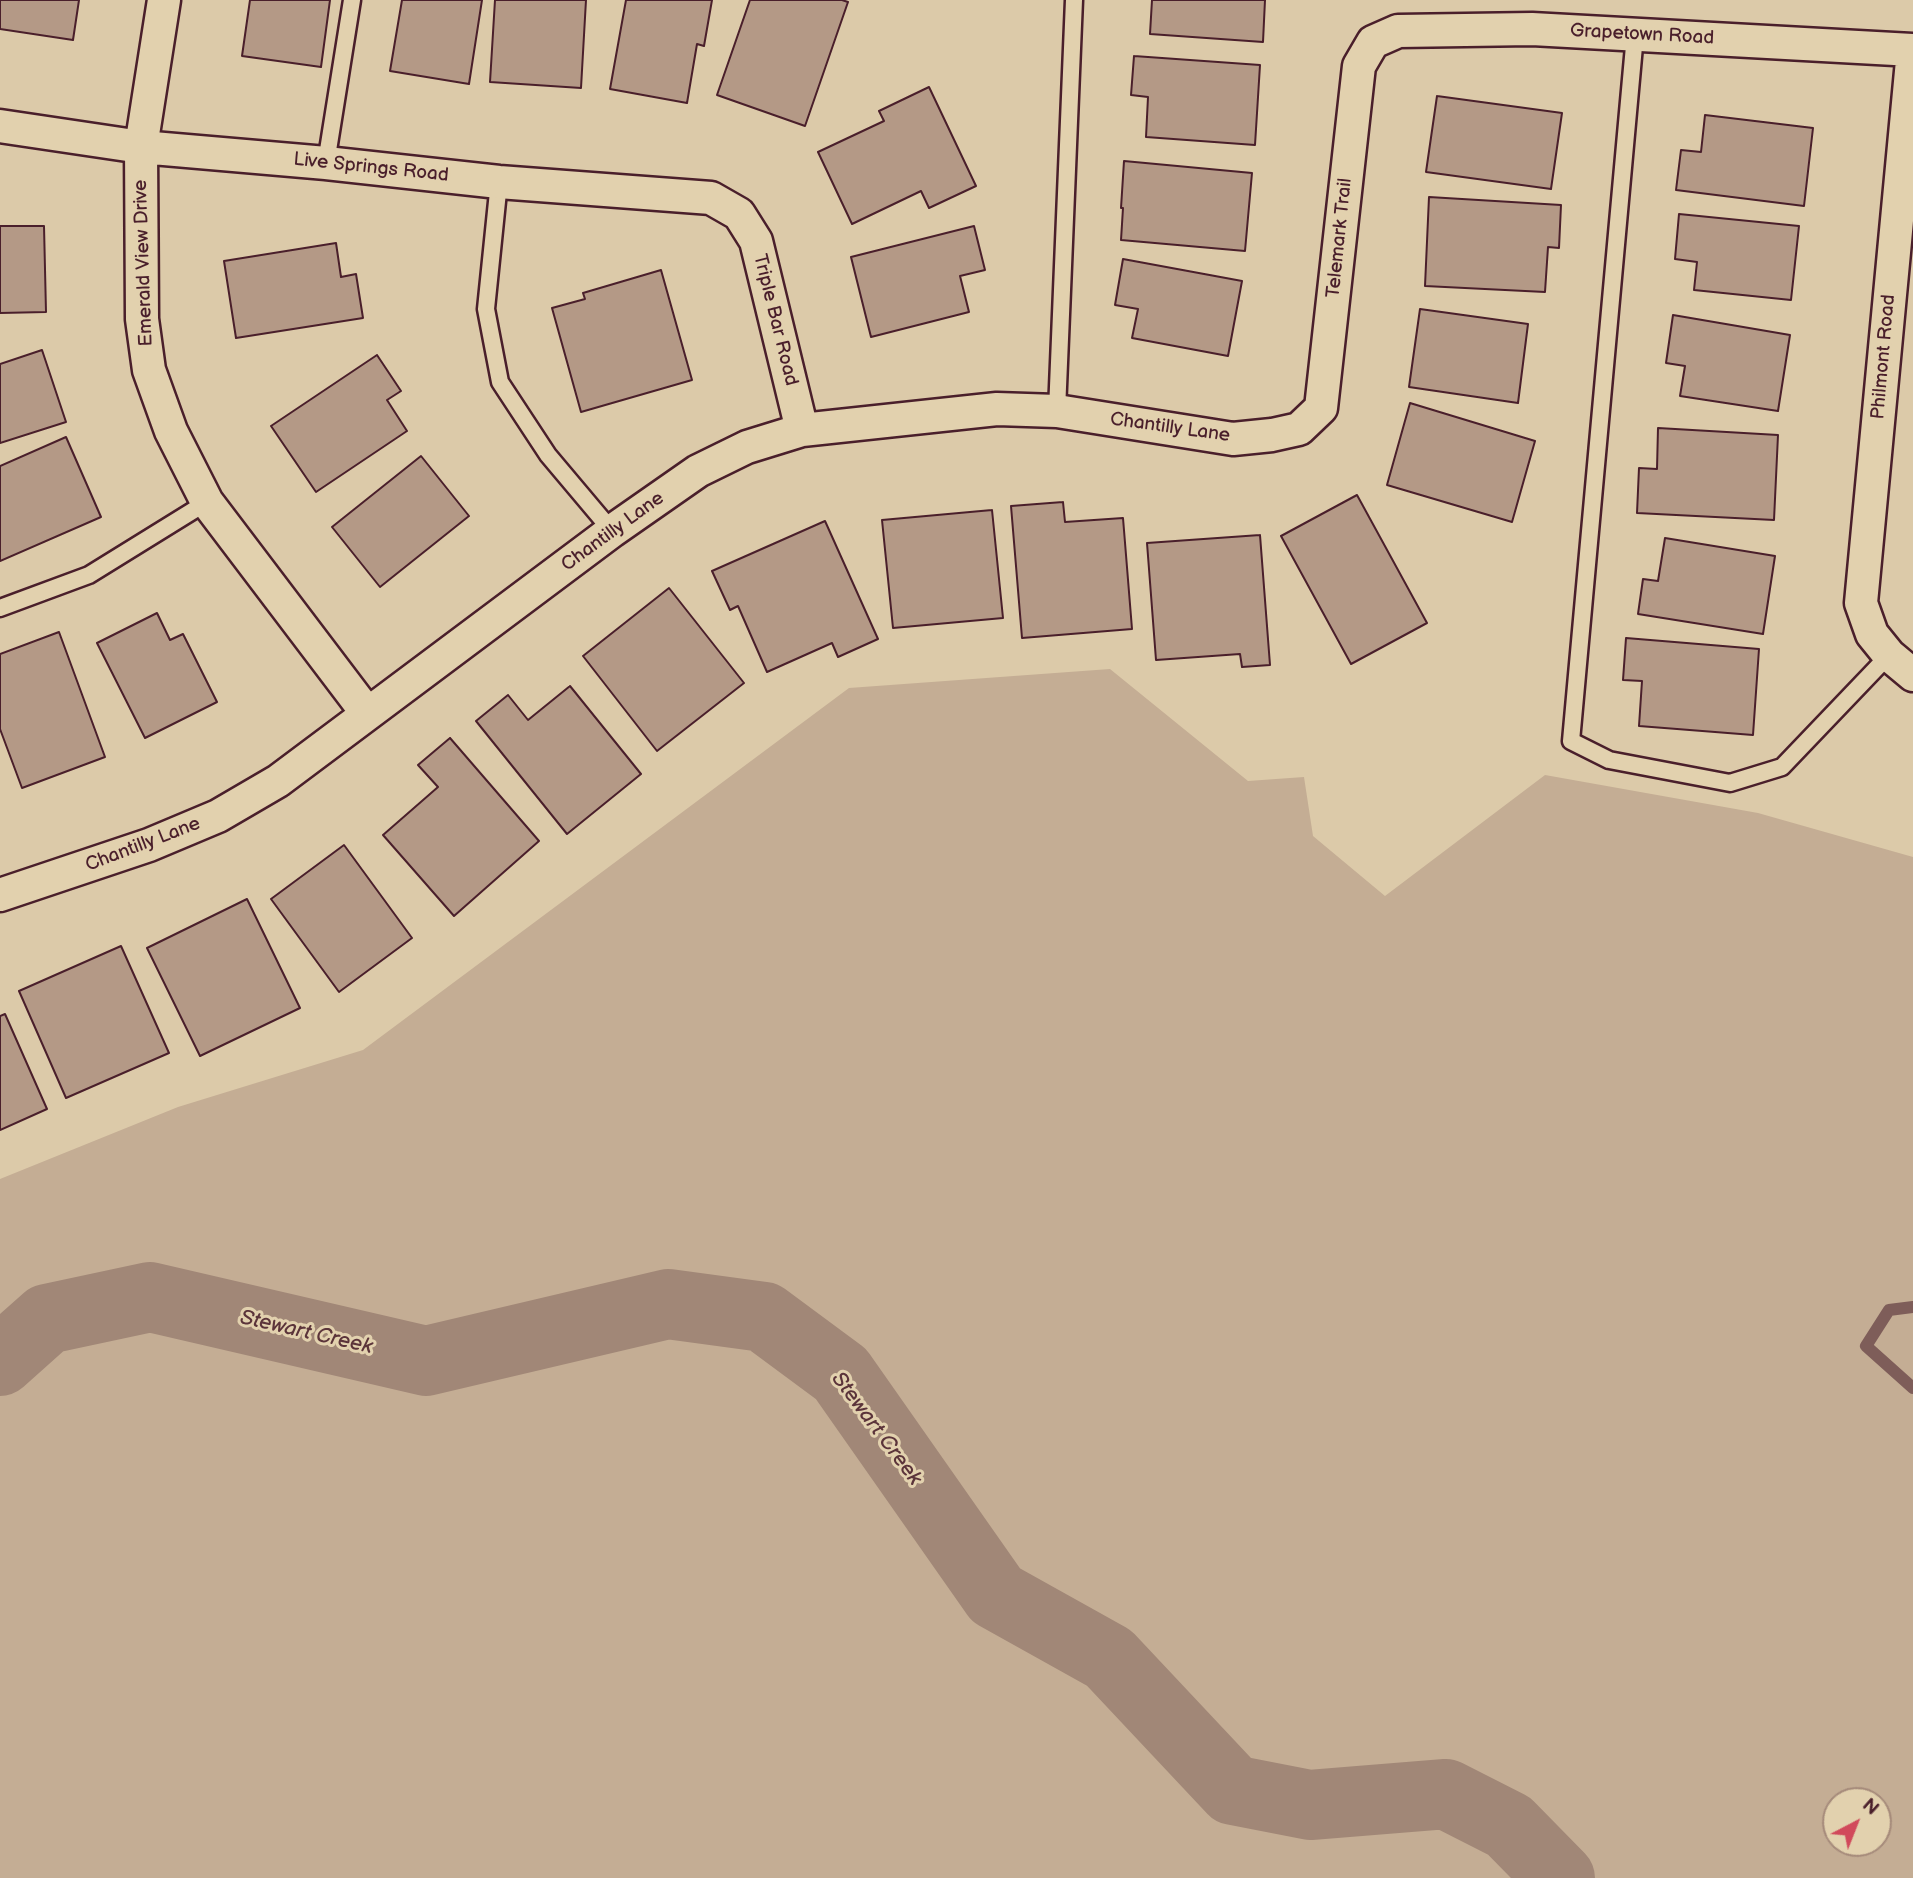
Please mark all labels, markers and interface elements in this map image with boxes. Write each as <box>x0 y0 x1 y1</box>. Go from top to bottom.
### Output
street label: Grapetown Road <box>1569 20 1715 50</box>
street label: Live Springs Road <box>292 149 450 187</box>
street label: Telemark Trail <box>1322 177 1358 299</box>
street label: Emerald View Drive <box>130 179 158 347</box>
street label: Triple Bar Road <box>748 252 802 388</box>
street label: Philmont Road <box>1867 294 1901 420</box>
street label: Chantilly Lane <box>1108 408 1232 448</box>
street label: Chantilly Lane <box>557 487 669 577</box>
street label: Chantilly Lane <box>82 813 204 877</box>
water label: Stewart Creek <box>237 1306 375 1360</box>
water label: Stewart Creek <box>825 1367 927 1491</box>
north arrow <box>1822 1787 1892 1857</box>
text: N <box>1857 1794 1883 1821</box>

